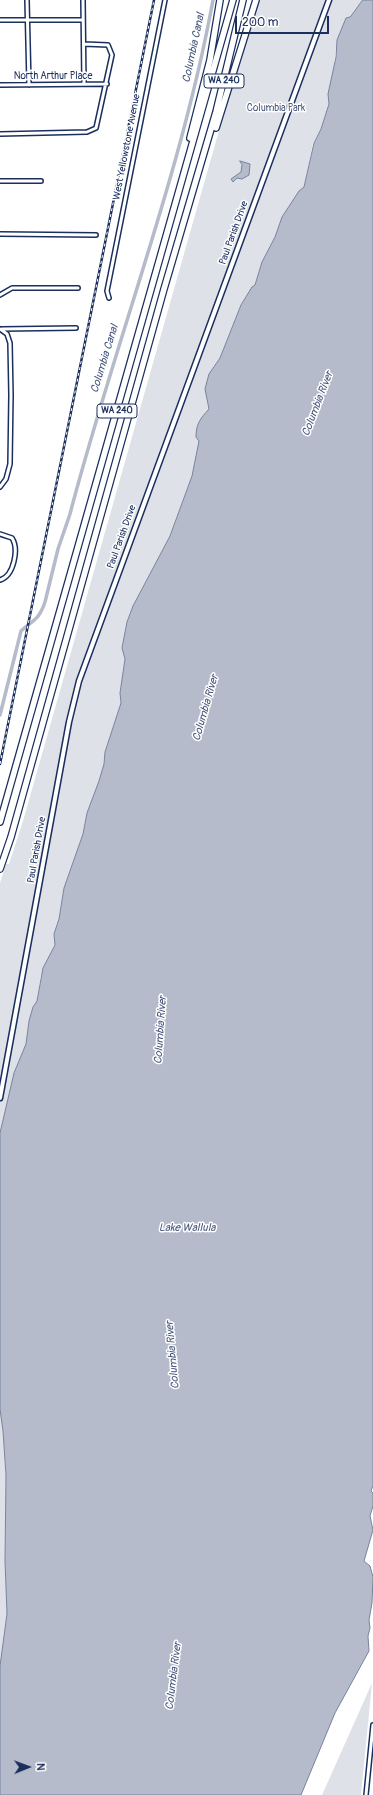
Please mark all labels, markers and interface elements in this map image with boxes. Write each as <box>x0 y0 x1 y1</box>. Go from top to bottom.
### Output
scale bar <box>237 8 331 34</box>
water label: Columbia Canal <box>180 12 208 84</box>
text: 200 m <box>242 15 278 30</box>
street label: North Arthur Place <box>14 70 92 82</box>
road number: WA 240 <box>204 74 244 88</box>
street label: West Yellowstone Avenue <box>111 93 143 201</box>
park label: Columbia Park <box>247 102 305 114</box>
street label: Paul Parish Drive <box>217 199 251 267</box>
water label: Columbia Canal <box>88 323 122 395</box>
water label: Columbia River <box>300 370 336 438</box>
road number: WA 240 <box>97 404 137 418</box>
street label: Paul Parish Drive <box>105 503 139 571</box>
water label: Columbia River <box>190 673 222 743</box>
street label: Paul Parish Drive <box>25 816 49 884</box>
water label: Columbia River <box>152 996 170 1064</box>
water label: Lake Wallula <box>159 1221 215 1235</box>
water label: Columbia River <box>163 1321 183 1389</box>
water label: Columbia River <box>163 1641 185 1711</box>
north arrow <box>8 1747 48 1787</box>
text: N <box>34 1763 47 1771</box>

